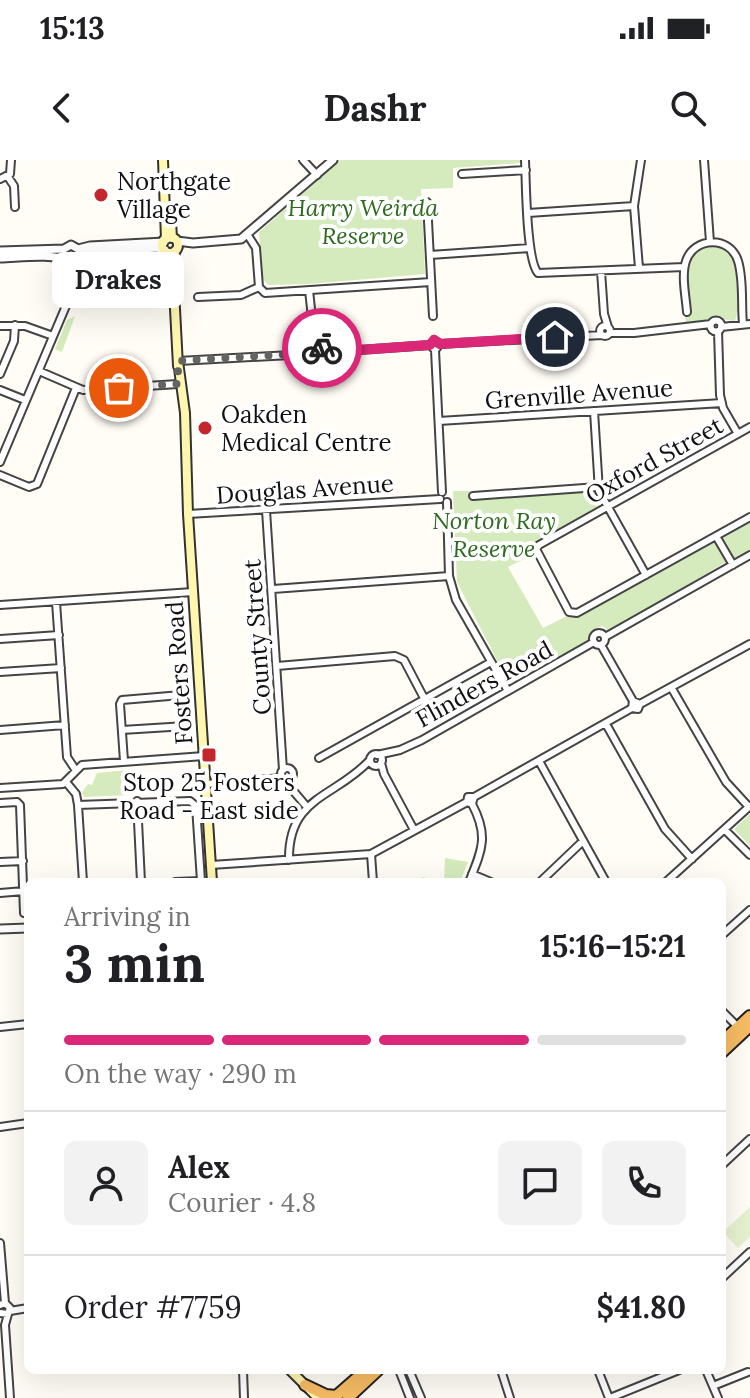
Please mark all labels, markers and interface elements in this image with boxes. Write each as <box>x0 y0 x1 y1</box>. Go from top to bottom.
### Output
text: 15:13 <box>40 9 105 47</box>
text: Dashr <box>323 85 427 131</box>
icon: back <box>40 86 84 130</box>
icon: search <box>666 86 710 130</box>
place label: Northgate Village <box>116 166 231 225</box>
marker: Northgate Village <box>92 186 110 204</box>
park label: Harry Weirda Reserve <box>288 192 439 251</box>
callout: Drakes <box>53 252 185 308</box>
text: Drakes <box>75 263 162 296</box>
pin <box>521 303 589 371</box>
courier <box>282 308 362 388</box>
icon: home <box>533 315 577 359</box>
icon: bike <box>300 326 344 370</box>
pin <box>85 354 153 422</box>
icon: bag <box>97 366 141 410</box>
street label: Grenville Avenue <box>484 372 674 416</box>
place label: Oakden Medical Centre <box>221 399 391 458</box>
street label: Oxford Street <box>580 409 729 511</box>
marker: Oakden Medical Centre <box>196 419 214 437</box>
street label: Douglas Avenue <box>215 467 395 511</box>
park label: Norton Ray Reserve <box>432 505 556 564</box>
street label: County Street <box>236 557 278 716</box>
street label: Fosters Road <box>159 600 199 746</box>
street label: Flinders Road <box>410 634 558 734</box>
marker: Stop 25 Fosters Road - East side <box>200 746 218 764</box>
place label: Stop 25 Fosters Road - East side <box>119 767 299 826</box>
text: Arriving in <box>64 900 191 933</box>
text: 15:16–15:21 <box>540 927 686 965</box>
text: 3 min <box>64 930 205 996</box>
text: On the way · 290 m <box>64 1057 297 1090</box>
button: person <box>64 1141 148 1225</box>
button: chat <box>498 1141 582 1225</box>
button: phone <box>602 1141 686 1225</box>
text: Alex <box>168 1148 230 1186</box>
text: Courier · 4.8 <box>168 1186 316 1219</box>
text: Order #7759 <box>64 1288 242 1326</box>
text: $41.80 <box>597 1288 686 1326</box>

